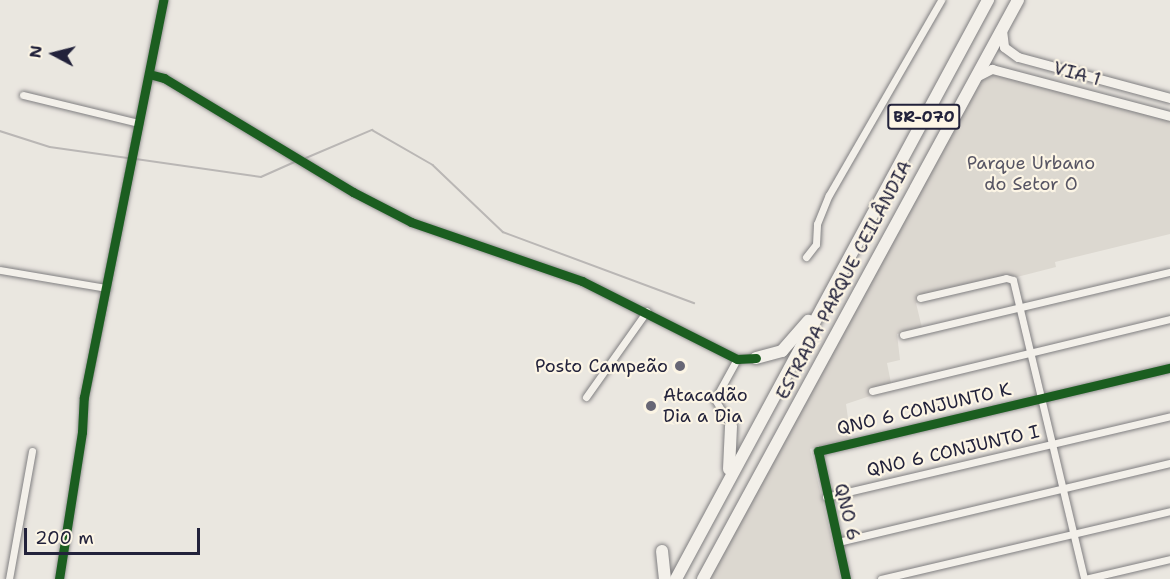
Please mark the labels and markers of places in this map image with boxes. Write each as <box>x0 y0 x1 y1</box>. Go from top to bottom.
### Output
place label: Posto Campeão <box>535 355 668 377</box>
marker: Posto Campeão <box>673 359 687 373</box>
place label: Atacadão Dia a Dia <box>663 385 748 428</box>
marker: Atacadão Dia a Dia <box>644 399 658 413</box>

